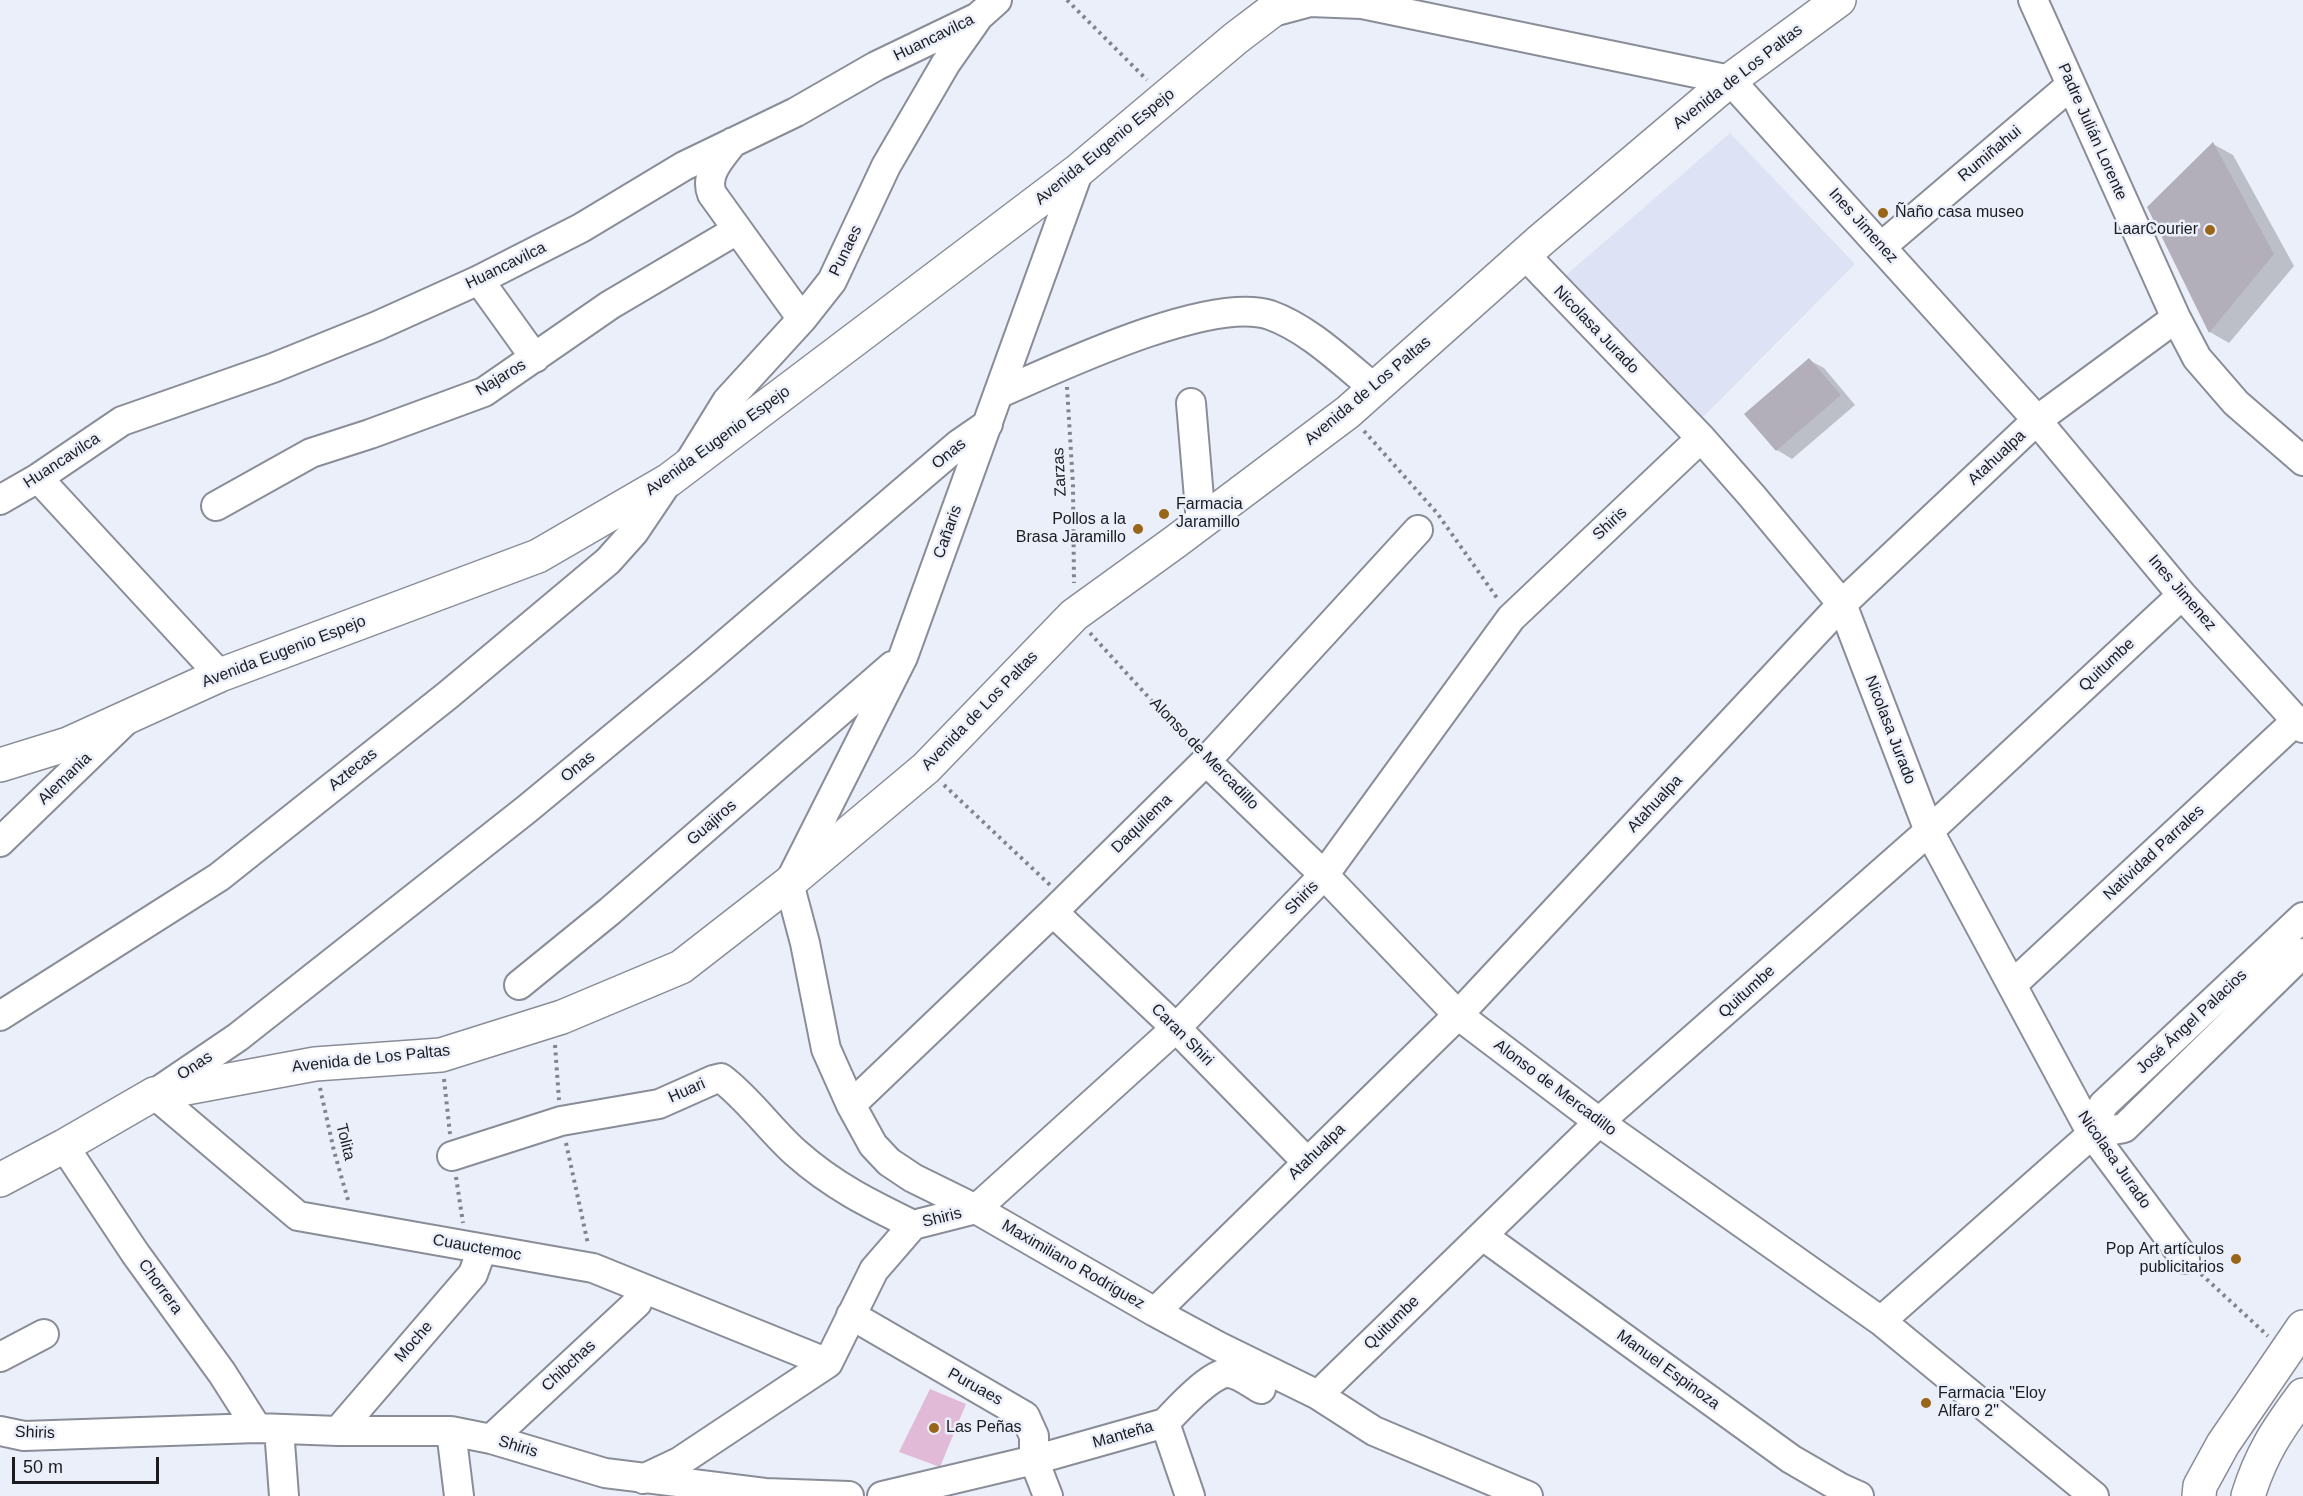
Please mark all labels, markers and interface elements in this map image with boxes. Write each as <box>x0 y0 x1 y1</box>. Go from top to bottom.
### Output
street label: Huancavilca <box>891 10 977 66</box>
street label: Avenida de Los Paltas <box>1669 21 1807 133</box>
street label: Padre Julián Lorente <box>2053 61 2131 203</box>
street label: Avenida Eugenio Espejo <box>1031 85 1179 209</box>
street label: Rumiñahui <box>1955 122 2025 186</box>
street label: Ines Jimenez <box>1824 185 1902 267</box>
place label: Ñaño casa museo <box>1895 203 2024 223</box>
marker: Ñaño casa museo <box>1876 206 1890 220</box>
place label: LaarCourier <box>2114 220 2198 240</box>
street label: Punaes <box>825 222 867 280</box>
marker: LaarCourier <box>2203 223 2217 237</box>
street label: Huancavilca <box>463 238 549 294</box>
street label: Nicolasa Jurado <box>1549 282 1643 378</box>
street label: Avenida de Los Paltas <box>1301 333 1435 449</box>
street label: Najaros <box>472 356 530 400</box>
street label: Avenida Eugenio Espejo <box>642 382 794 500</box>
street label: Atahualpa <box>1964 426 2030 490</box>
street label: Huancavilca <box>20 429 104 493</box>
street label: Onas <box>928 435 970 473</box>
street label: Zarzas <box>1049 447 1071 497</box>
place label: Farmacia Jaramillo <box>1176 495 1243 533</box>
street label: Cañaris <box>930 503 966 561</box>
street label: Shiris <box>1589 503 1631 545</box>
marker: Farmacia Jaramillo <box>1157 507 1171 521</box>
place label: Pollos a la Brasa Jaramillo <box>1016 510 1126 548</box>
marker: Pollos a la Brasa Jaramillo <box>1131 522 1145 536</box>
street label: Ines Jimenez <box>2144 551 2220 635</box>
street label: Avenida Eugenio Espejo <box>199 612 369 692</box>
street label: Quitumbe <box>2075 634 2139 696</box>
street label: Avenida de Los Paltas <box>918 647 1042 775</box>
street label: Nicolasa Jurado <box>1860 673 1920 787</box>
street label: Alonso de Mercadillo <box>1146 694 1262 814</box>
street label: Aztecas <box>325 745 381 795</box>
street label: Onas <box>557 748 599 786</box>
street label: Alemania <box>34 749 96 809</box>
street label: Atahualpa <box>1623 771 1687 837</box>
street label: Daquilema <box>1108 791 1176 857</box>
street label: Guajiros <box>683 796 741 850</box>
street label: Natividad Parrales <box>2100 801 2208 905</box>
street label: Shiris <box>1281 877 1323 919</box>
street label: Quitumbe <box>1715 962 1779 1022</box>
street label: José Ángel Palacios <box>2133 966 2251 1078</box>
street label: Caran Shiri <box>1147 1000 1217 1070</box>
street label: Alonso de Mercadillo <box>1490 1036 1620 1140</box>
street label: Avenida de Los Paltas <box>291 1041 451 1077</box>
street label: Onas <box>174 1047 216 1085</box>
street label: Huari <box>666 1074 708 1108</box>
street label: Nicolasa Jurado <box>2073 1108 2155 1212</box>
street label: Atahualpa <box>1284 1120 1350 1184</box>
street label: Tolita <box>331 1122 359 1162</box>
street label: Shiris <box>920 1204 964 1232</box>
street label: Maximiliano Rodriguez <box>998 1216 1148 1314</box>
street label: Cuauctemoc <box>431 1231 523 1265</box>
place label: Pop Art artículos publicitarios <box>2106 1240 2224 1278</box>
marker: Pop Art artículos publicitarios <box>2229 1252 2243 1266</box>
street label: Chorrera <box>134 1256 186 1318</box>
street label: Quitumbe <box>1360 1292 1424 1354</box>
street label: Moche <box>391 1318 437 1366</box>
street label: Manuel Espinoza <box>1613 1326 1723 1414</box>
street label: Chibchas <box>538 1336 600 1396</box>
street label: Puruaes <box>944 1364 1006 1410</box>
place label: Farmacia "Eloy Alfaro 2" <box>1938 1384 2046 1422</box>
marker: Farmacia "Eloy Alfaro 2" <box>1919 1396 1933 1410</box>
street label: Manteña <box>1090 1417 1156 1453</box>
place label: Las Peñas <box>946 1418 1022 1438</box>
marker: Las Peñas <box>927 1421 941 1435</box>
street label: Shiris <box>15 1423 55 1443</box>
street label: Shiris <box>496 1432 540 1462</box>
scale bar <box>15 1445 162 1483</box>
text: 50 m <box>23 1457 63 1477</box>

